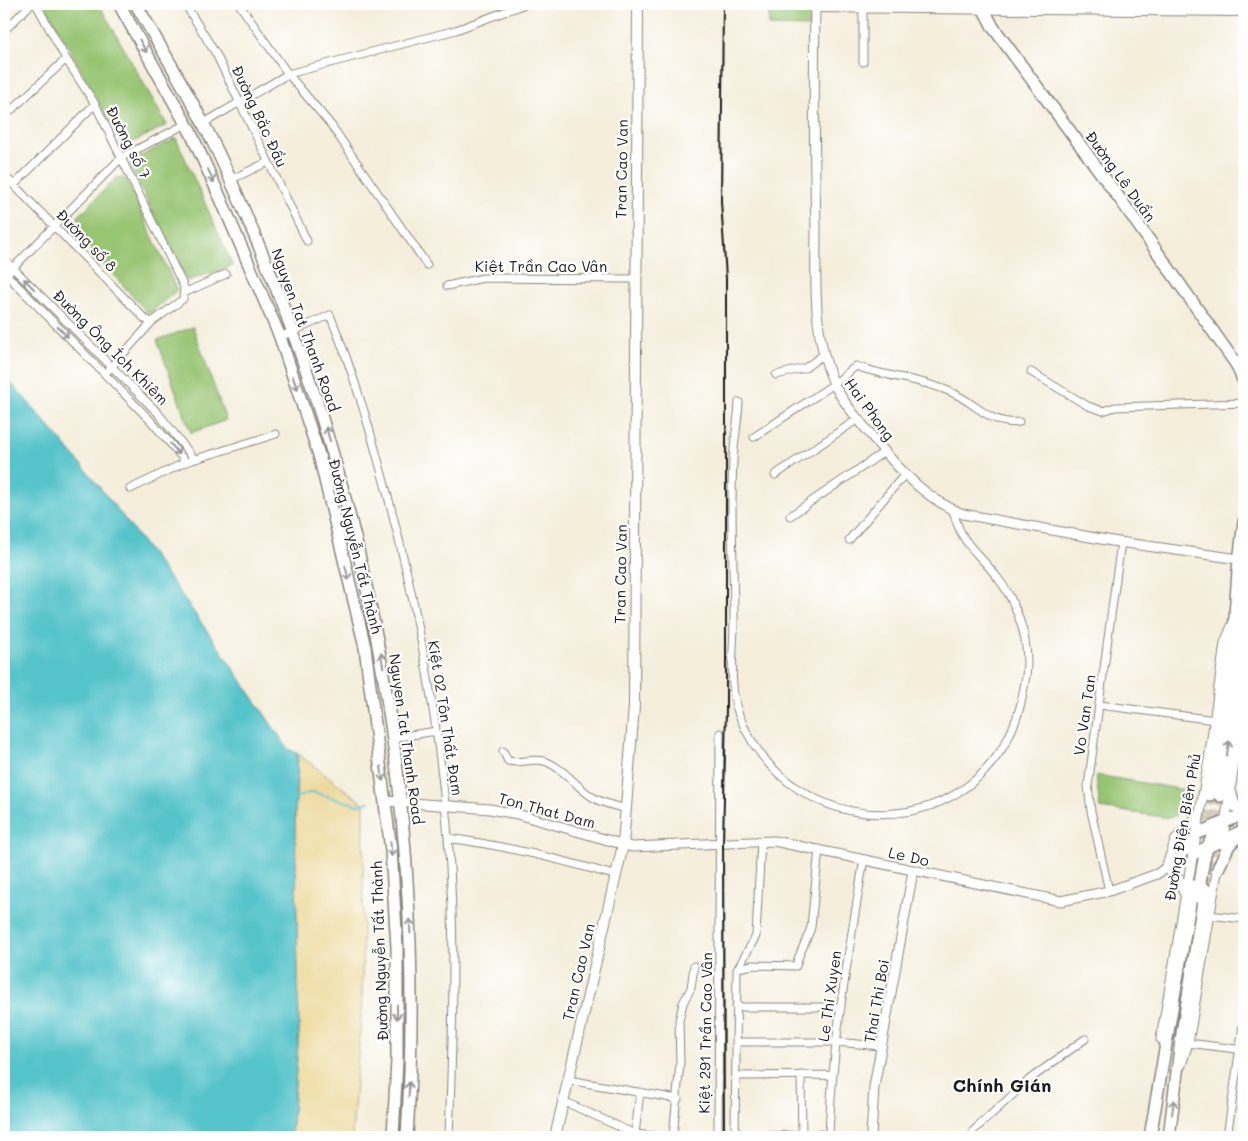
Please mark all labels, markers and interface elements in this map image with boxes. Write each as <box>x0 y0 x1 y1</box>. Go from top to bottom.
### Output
one-way arrow <box>139 38 149 52</box>
street label: Đường Bắc Đẩu <box>228 62 292 170</box>
street label: Đường số 7 <box>102 102 156 182</box>
street label: Tran Cao Van <box>610 119 632 219</box>
street label: Đường Lê Duẩn <box>1081 126 1161 226</box>
one-way arrow <box>206 168 216 183</box>
street label: Đường số 8 <box>52 204 122 276</box>
street label: Nguyen Tat Thanh Road <box>267 246 345 414</box>
street label: Kiệt Trần Cao Vân <box>475 256 607 276</box>
one-way arrow <box>22 278 35 290</box>
street label: Đường Ông Ích Khiêm <box>49 285 173 409</box>
one-way arrow <box>57 326 69 338</box>
street label: Hai Phong <box>840 374 900 445</box>
one-way arrow <box>291 375 300 390</box>
one-way arrow <box>322 427 332 443</box>
one-way arrow <box>169 442 180 455</box>
street label: Đường Nguyễn Tất Thành <box>325 456 387 636</box>
street label: Tran Cao Van <box>609 524 631 624</box>
one-way arrow <box>343 565 352 581</box>
street label: Kiệt 02 Tôn Thất Đạm <box>424 639 468 797</box>
street label: Nguyen Tat Thanh Road <box>385 652 429 826</box>
one-way arrow <box>376 653 386 669</box>
street label: Vo Van Tan <box>1068 673 1100 757</box>
one-way arrow <box>1223 740 1233 756</box>
street label: Đường Điện Biên Phủ <box>1159 752 1205 902</box>
one-way arrow <box>377 766 387 782</box>
street label: Ton That Dam <box>496 787 598 833</box>
one-way arrow <box>386 841 395 857</box>
street label: Le Do <box>887 842 931 870</box>
street label: Đường Nguyễn Tất Thành <box>366 861 392 1041</box>
one-way arrow <box>405 918 414 934</box>
street label: Tran Cao Van <box>557 921 599 1023</box>
street label: Le Thi Xuyen <box>813 949 845 1043</box>
street label: Kiệt 291 Trần Cao Vân <box>694 952 716 1114</box>
street label: Thai Thi Boi <box>859 958 893 1044</box>
one-way arrow <box>392 1004 402 1020</box>
district label: Chính Gián <box>953 1073 1051 1097</box>
one-way arrow <box>405 1081 414 1097</box>
one-way arrow <box>1168 1099 1178 1115</box>

